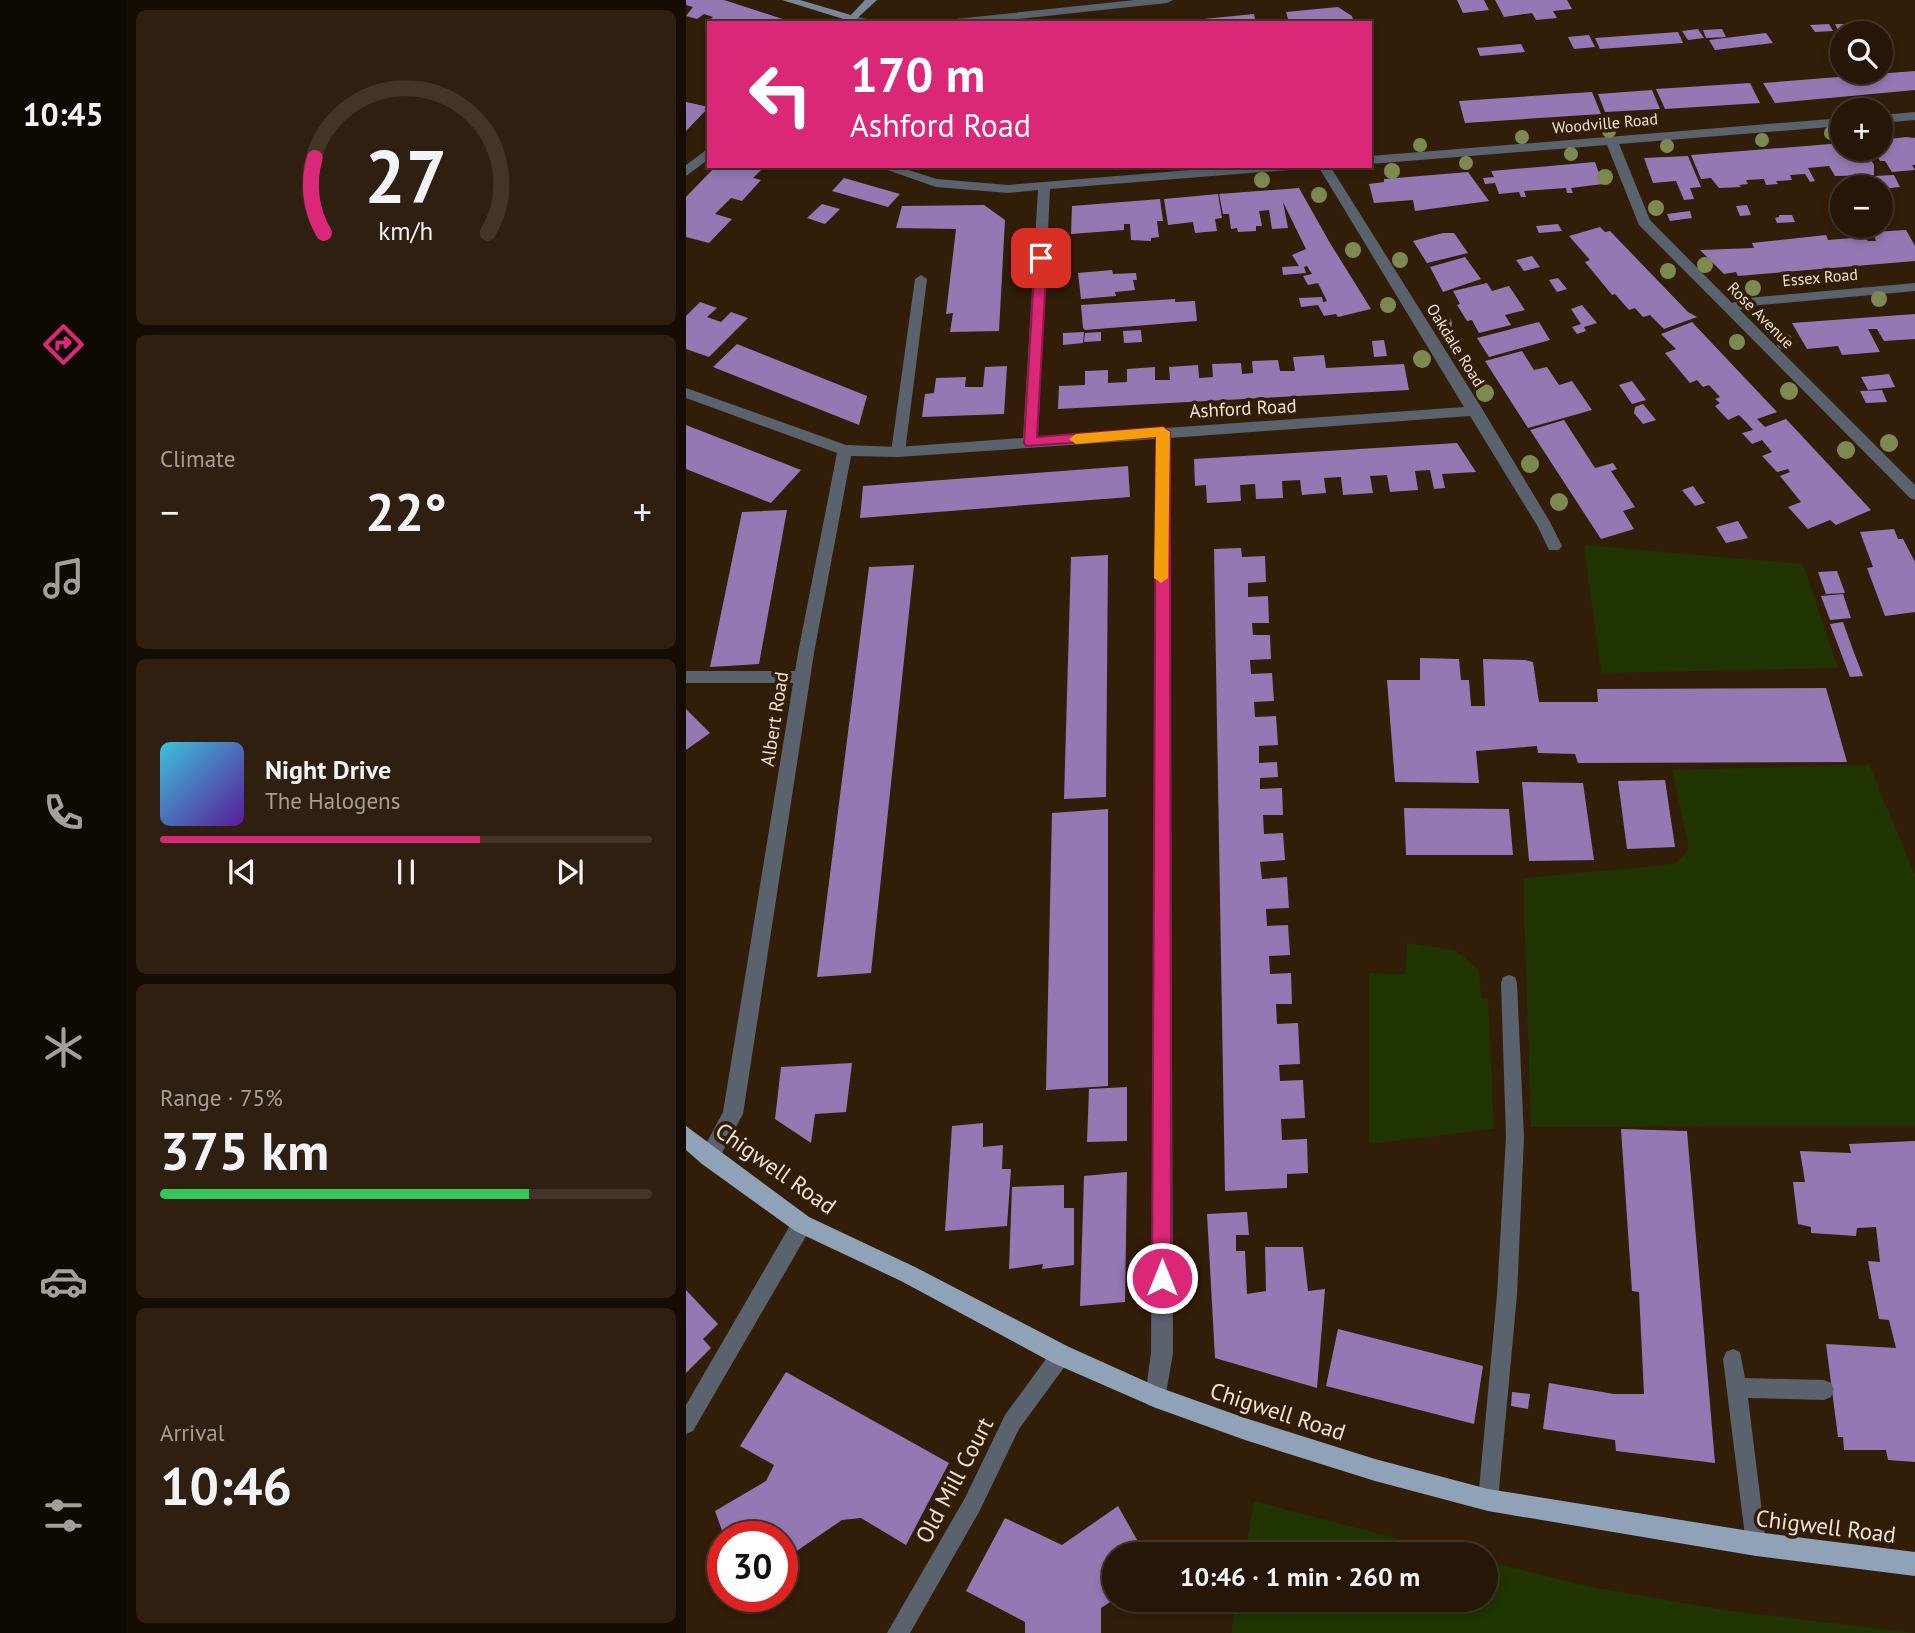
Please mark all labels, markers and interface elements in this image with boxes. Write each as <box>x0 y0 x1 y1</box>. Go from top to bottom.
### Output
map controls <box>1830 21 1893 238</box>
button: search <box>1830 21 1893 84</box>
text: 170 m <box>850 42 985 106</box>
icon: left <box>735 49 826 140</box>
text: 10:45 <box>22 93 104 135</box>
button: + <box>1830 98 1893 161</box>
text: Ashford Road <box>850 104 1031 146</box>
street label: Woodville Road <box>1551 108 1659 138</box>
text: 27 <box>365 130 447 224</box>
button: − <box>1830 175 1893 238</box>
text: km/h <box>379 215 433 247</box>
pin <box>1011 228 1071 288</box>
icon: arrive <box>1022 239 1060 277</box>
street label: Essex Road <box>1781 264 1859 290</box>
street label: Rose Avenue <box>1724 278 1798 352</box>
street label: Oakdale Road <box>1423 300 1489 390</box>
icon: directions <box>39 320 88 369</box>
street label: Ashford Road <box>1189 393 1297 423</box>
text: Climate <box>160 444 235 473</box>
text: 22° <box>365 478 447 545</box>
text: − <box>160 487 179 536</box>
text: + <box>633 487 652 536</box>
icon: music <box>39 554 88 603</box>
street label: Albert Road <box>755 670 793 768</box>
text: Night Drive <box>265 753 391 786</box>
text: The Halogens <box>265 786 400 815</box>
icon: phone <box>39 788 88 837</box>
icon: previous <box>223 853 261 891</box>
icon: pause <box>387 853 425 891</box>
icon: next <box>551 853 589 891</box>
icon: climate <box>39 1023 88 1072</box>
text: Range · 75% <box>160 1083 283 1112</box>
street label: Chigwell Road <box>710 1116 842 1220</box>
text: 375 km <box>160 1117 329 1184</box>
position arrow <box>1125 1241 1199 1315</box>
icon: car <box>39 1257 88 1306</box>
street label: Chigwell Road <box>1207 1375 1349 1447</box>
street label: Old Mill Court <box>909 1412 999 1548</box>
text: Arrival <box>160 1418 224 1447</box>
text: 10:46 <box>160 1452 292 1519</box>
icon: filters <box>39 1491 88 1540</box>
street label: Chigwell Road <box>1754 1503 1898 1549</box>
speed limit sign: 30 <box>707 1521 798 1612</box>
text: 10:46 · 1 min · 260 m <box>1180 1560 1420 1593</box>

